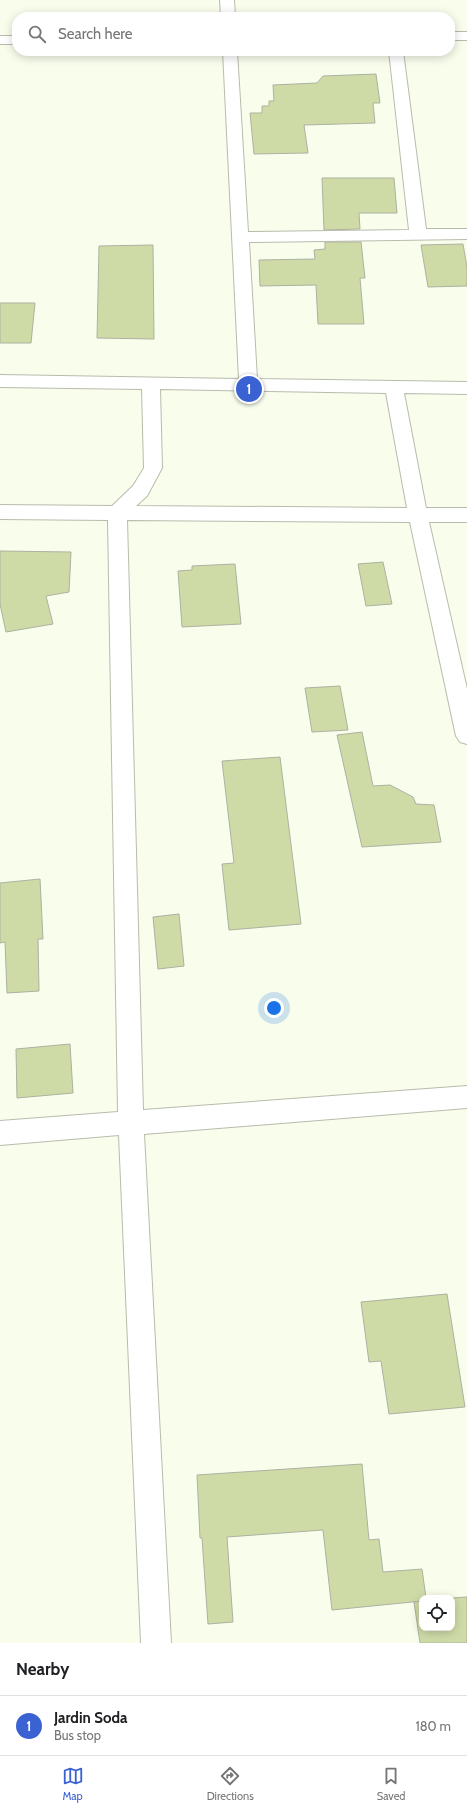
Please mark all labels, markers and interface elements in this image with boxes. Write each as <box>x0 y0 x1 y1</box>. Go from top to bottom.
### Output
search box <box>12 12 455 56</box>
icon: search <box>26 23 48 45</box>
text: Search here <box>58 25 133 43</box>
pin: 1 <box>236 374 262 404</box>
your location <box>264 998 284 1018</box>
map controls <box>419 1595 455 1631</box>
button: locate <box>419 1595 455 1631</box>
text: Nearby <box>16 1659 69 1679</box>
text: Jardin Soda <box>54 1709 127 1727</box>
text: 1 <box>27 1718 31 1734</box>
text: 180 m <box>415 1718 451 1734</box>
text: Bus stop <box>54 1727 101 1743</box>
tab: Map <box>62 1765 84 1803</box>
tab: Directions <box>207 1765 254 1803</box>
tab: Saved <box>377 1765 405 1803</box>

